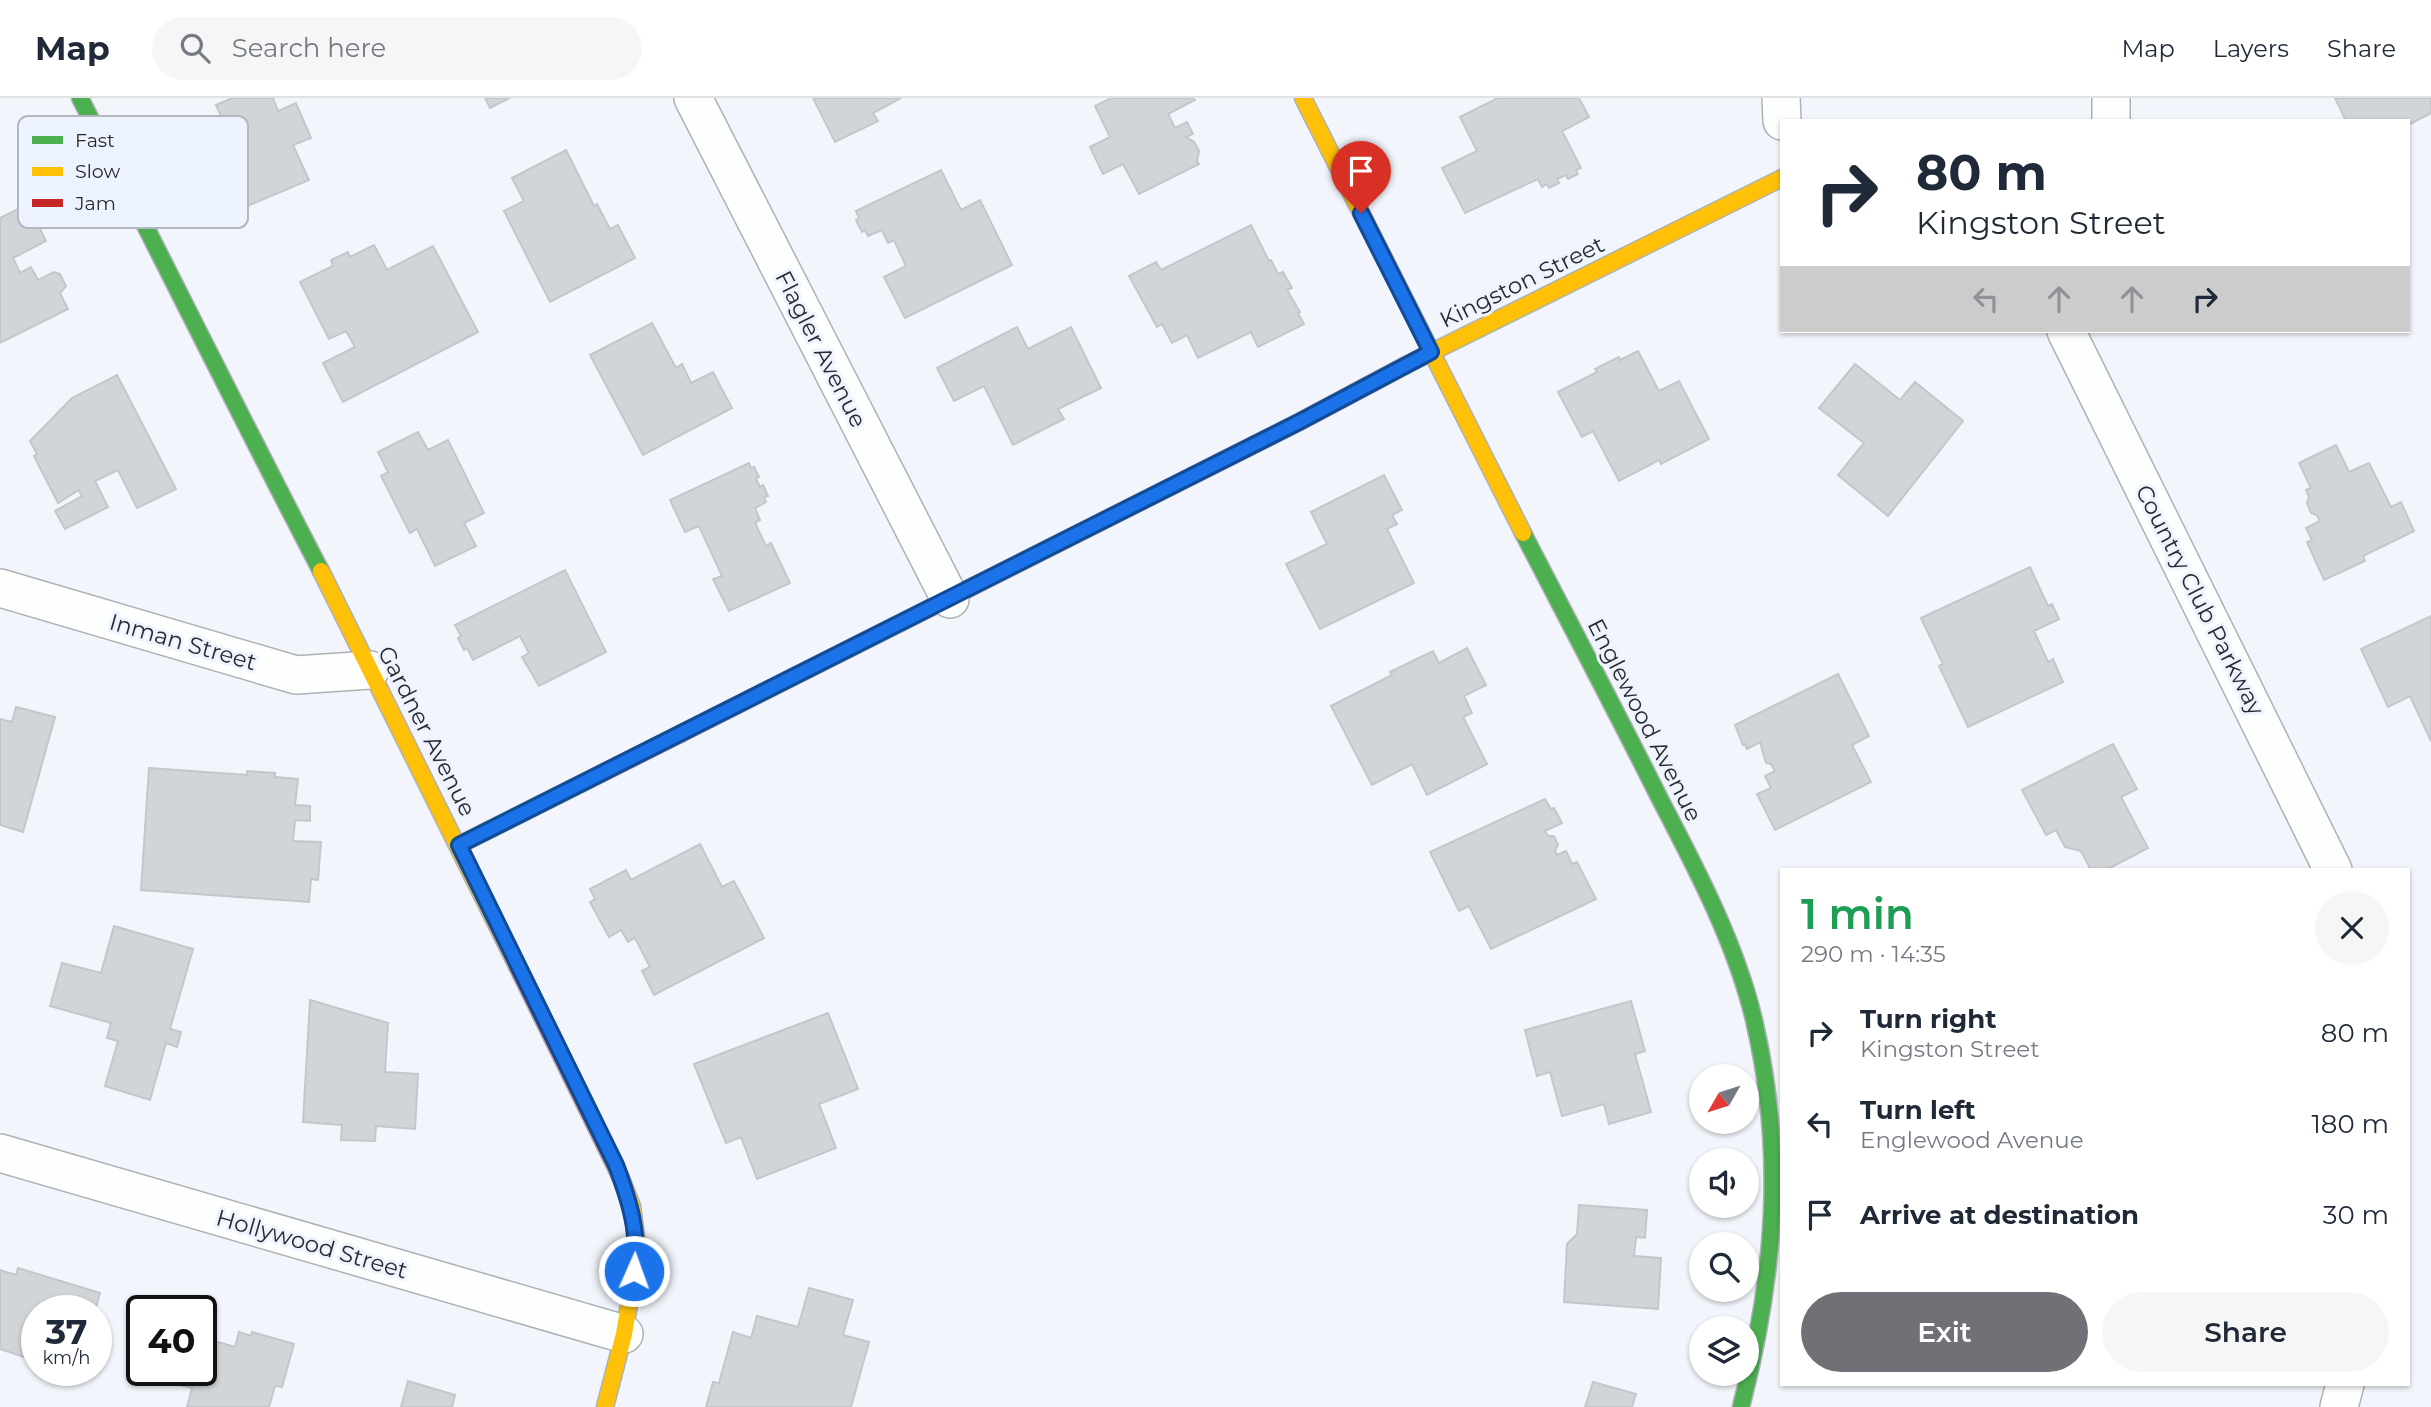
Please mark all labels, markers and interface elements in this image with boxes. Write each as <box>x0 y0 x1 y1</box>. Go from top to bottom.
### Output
search box <box>152 17 642 80</box>
text: Map <box>35 28 110 68</box>
icon: search <box>176 29 214 67</box>
text: Search here <box>232 32 386 64</box>
text: Map <box>2121 34 2175 63</box>
text: Layers <box>2213 34 2289 63</box>
text: Share <box>2327 34 2396 63</box>
legend <box>18 116 248 228</box>
text: Fast <box>75 129 115 152</box>
pin <box>1331 141 1391 213</box>
text: 80 m <box>1916 143 2047 202</box>
icon: right <box>1801 147 1892 238</box>
icon: arrive <box>1342 152 1380 190</box>
text: Slow <box>75 160 120 183</box>
text: Jam <box>74 192 116 215</box>
text: Kingston Street <box>1916 203 2166 242</box>
street label: Kingston Street <box>1435 230 1609 334</box>
street label: Flagler Avenue <box>769 266 873 432</box>
icon: left <box>1967 280 2005 318</box>
icon: ahead <box>2040 280 2078 318</box>
icon: ahead <box>2113 280 2151 318</box>
icon: right <box>2186 280 2224 318</box>
street label: Country Club Parkway <box>2130 480 2271 720</box>
street label: Inman Street <box>106 608 260 676</box>
street label: Englewood Avenue <box>1582 614 1708 826</box>
street label: Gardner Avenue <box>372 641 482 821</box>
text: 1 min <box>1801 888 1914 940</box>
button: close <box>2315 891 2389 965</box>
text: 290 m · 14:35 <box>1801 940 1946 968</box>
text: Turn right <box>1860 1003 1996 1035</box>
icon: right <box>1801 1014 1839 1052</box>
text: 80 m <box>2321 1017 2389 1049</box>
text: Kingston Street <box>1860 1035 2040 1063</box>
north arrow <box>1689 1064 1759 1134</box>
map controls <box>1689 1064 1759 1386</box>
text: Turn left <box>1860 1094 1976 1126</box>
icon: left <box>1801 1105 1839 1143</box>
text: 180 m <box>2311 1108 2389 1140</box>
text: Englewood Avenue <box>1860 1126 2084 1154</box>
button: sound <box>1689 1148 1759 1218</box>
icon: arrive <box>1801 1196 1839 1234</box>
text: Arrive at destination <box>1860 1199 2139 1231</box>
text: 30 m <box>2323 1199 2389 1231</box>
street label: Hollywood Street <box>213 1203 411 1285</box>
button: search <box>1689 1232 1759 1302</box>
position arrow <box>597 1234 671 1308</box>
button: Exit <box>1801 1292 2088 1372</box>
button: Share <box>2102 1292 2389 1372</box>
speed limit sign: 40 <box>126 1295 217 1386</box>
text: 37 <box>45 1310 88 1353</box>
button: layers <box>1689 1316 1759 1386</box>
text: km/h <box>42 1347 91 1369</box>

